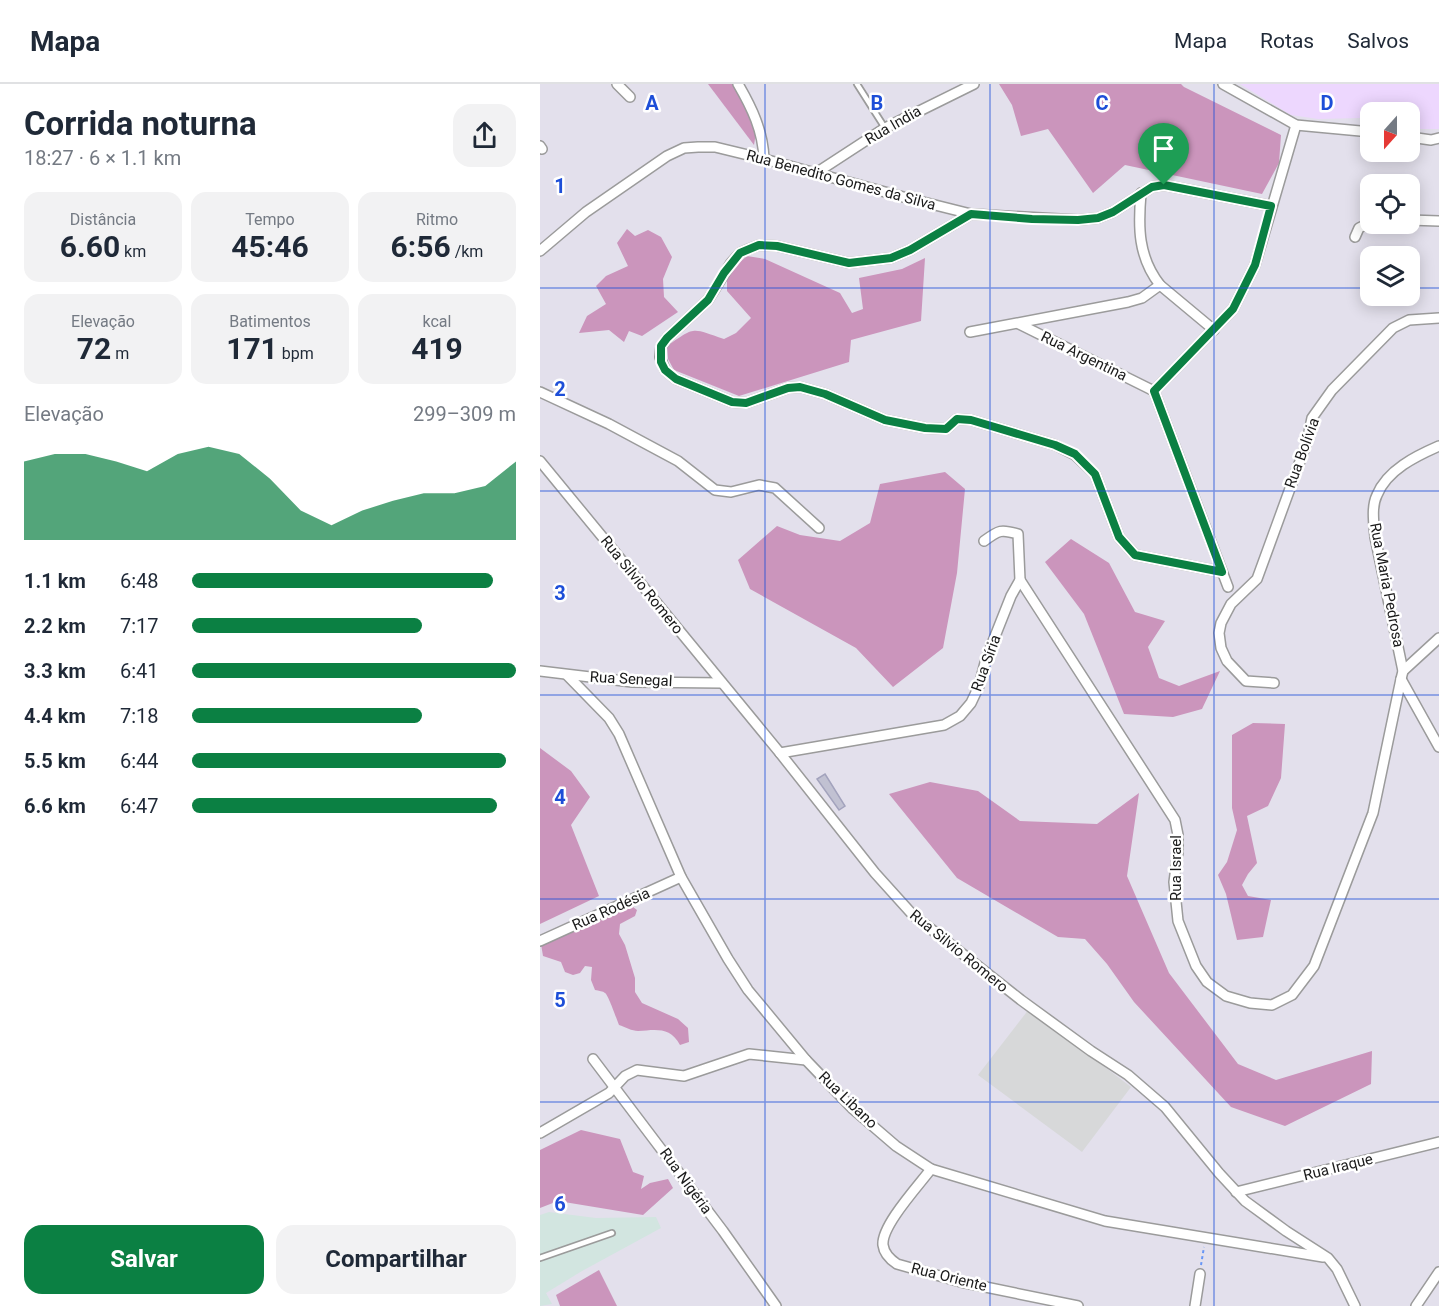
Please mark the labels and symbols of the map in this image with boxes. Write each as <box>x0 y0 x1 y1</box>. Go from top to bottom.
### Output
text: A <box>645 91 659 115</box>
text: B <box>871 91 883 115</box>
text: C <box>1095 91 1109 115</box>
text: D <box>1321 91 1334 115</box>
street label: Rua India <box>862 102 924 148</box>
north arrow <box>1360 102 1420 162</box>
pin <box>1138 123 1189 185</box>
street label: Rua Benedito Gomes da Silva <box>744 146 938 214</box>
text: 1 <box>554 174 566 198</box>
street label: Rua Argentina <box>1038 327 1130 385</box>
text: 2 <box>554 377 566 401</box>
street label: Rua Bolívia <box>1281 415 1323 491</box>
street label: Rua Maria Pedrosa <box>1366 521 1408 649</box>
street label: Rua Silvio Romero <box>597 532 687 638</box>
text: 3 <box>554 581 566 605</box>
street label: Rua Síria <box>967 632 1005 694</box>
street label: Rua Senegal <box>589 668 673 690</box>
text: 4 <box>554 785 566 809</box>
street label: Rua Israel <box>1167 835 1185 901</box>
street label: Rua Rodésia <box>569 884 653 934</box>
street label: Rua Silvio Romero <box>906 906 1012 996</box>
text: 5 <box>554 988 566 1012</box>
street label: Rua Libano <box>815 1068 881 1132</box>
street label: Rua Nigéria <box>656 1145 716 1217</box>
street label: Rua Iraque <box>1301 1150 1375 1184</box>
text: 6 <box>554 1192 566 1216</box>
street label: Rua Oriente <box>909 1259 989 1295</box>

